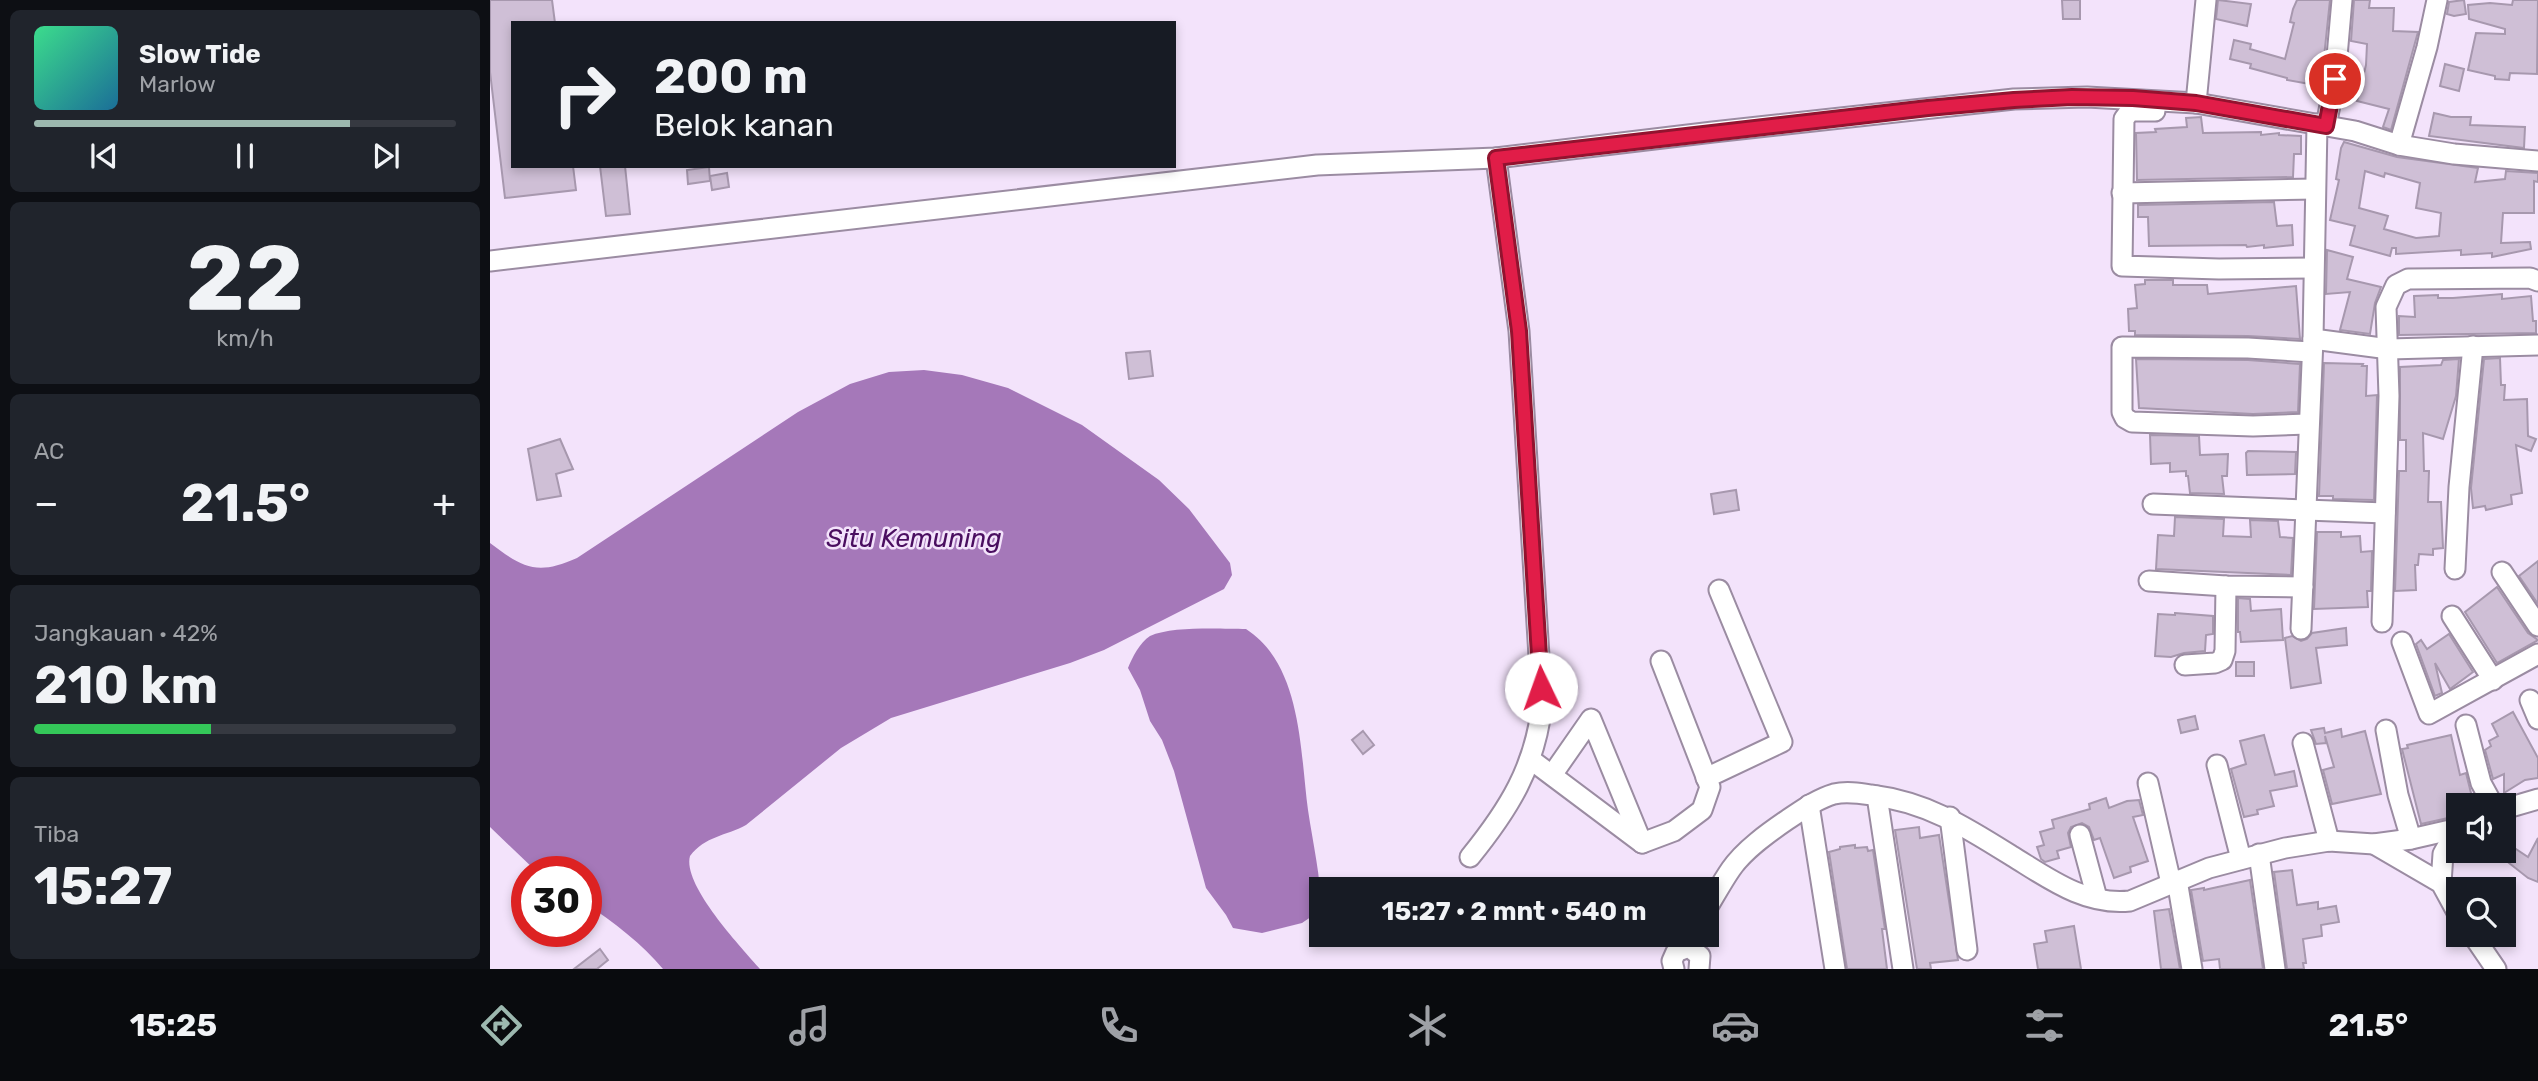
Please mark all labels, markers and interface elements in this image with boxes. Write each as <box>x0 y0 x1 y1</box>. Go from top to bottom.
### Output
text: Slow Tide <box>139 39 261 70</box>
text: 200 m <box>654 47 808 105</box>
icon: right <box>539 49 630 140</box>
pin <box>2305 49 2365 109</box>
icon: arrive <box>2316 60 2354 98</box>
text: Marlow <box>139 70 216 98</box>
text: Belok kanan <box>654 106 834 144</box>
icon: previous <box>85 137 123 175</box>
icon: pause <box>226 137 264 175</box>
icon: next <box>367 137 405 175</box>
text: 22 <box>186 224 304 332</box>
text: km/h <box>216 324 274 352</box>
text: AC <box>34 437 64 465</box>
text: 21.5° <box>181 472 310 534</box>
text: − <box>34 480 59 526</box>
text: + <box>432 480 456 526</box>
water label: Situ Kemuning <box>826 523 1002 554</box>
text: Jangkauan · 42% <box>34 619 218 647</box>
position arrow <box>1504 651 1578 725</box>
text: 210 km <box>34 654 218 716</box>
map controls <box>2446 793 2516 947</box>
button: sound <box>2446 793 2516 863</box>
text: Tiba <box>34 820 79 848</box>
text: 15:27 <box>34 855 172 917</box>
speed limit sign: 30 <box>511 856 602 947</box>
button: search <box>2446 877 2516 947</box>
text: 15:27 · 2 mnt · 540 m <box>1382 896 1646 927</box>
icon: directions <box>477 1001 526 1050</box>
icon: music <box>785 1001 834 1050</box>
icon: phone <box>1094 1001 1143 1050</box>
icon: climate <box>1403 1001 1452 1050</box>
icon: car <box>1711 1001 1760 1050</box>
icon: filters <box>2020 1001 2069 1050</box>
text: 15:25 <box>130 1006 217 1044</box>
text: 21.5° <box>2328 1006 2408 1044</box>

